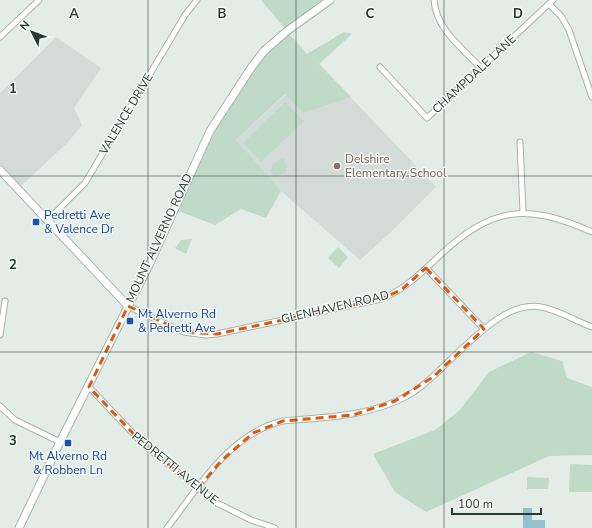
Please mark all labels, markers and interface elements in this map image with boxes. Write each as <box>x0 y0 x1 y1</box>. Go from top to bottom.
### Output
text: A <box>69 5 79 23</box>
text: B <box>218 5 227 23</box>
text: C <box>366 5 375 23</box>
text: D <box>513 5 523 23</box>
north arrow <box>12 12 52 52</box>
text: N <box>17 18 33 34</box>
street label: CHAMPDALE LANE <box>429 31 519 117</box>
street label: VALENCE DRIVE <box>95 70 157 158</box>
text: 1 <box>9 80 17 98</box>
place label: Delshire Elementary School <box>345 151 447 181</box>
marker: Delshire Elementary School <box>332 161 342 171</box>
street label: MOUNT ALVERNO ROAD <box>122 171 196 305</box>
place label: Pedretti Ave & Valence Dr <box>44 207 115 237</box>
marker: Pedretti Ave & Valence Dr <box>31 217 41 227</box>
text: 2 <box>9 256 17 274</box>
street label: GLENHAVEN ROAD <box>279 287 391 327</box>
place label: Mt Alverno Rd & Pedretti Ave <box>138 306 216 336</box>
marker: Mt Alverno Rd & Pedretti Ave <box>125 316 135 326</box>
street label: PEDRETTI AVENUE <box>128 428 222 508</box>
text: 3 <box>9 432 17 450</box>
marker: Mt Alverno Rd & Robben Ln <box>63 438 73 448</box>
place label: Mt Alverno Rd & Robben Ln <box>29 448 107 478</box>
scale bar <box>452 490 541 516</box>
text: 100 m <box>458 496 493 512</box>

